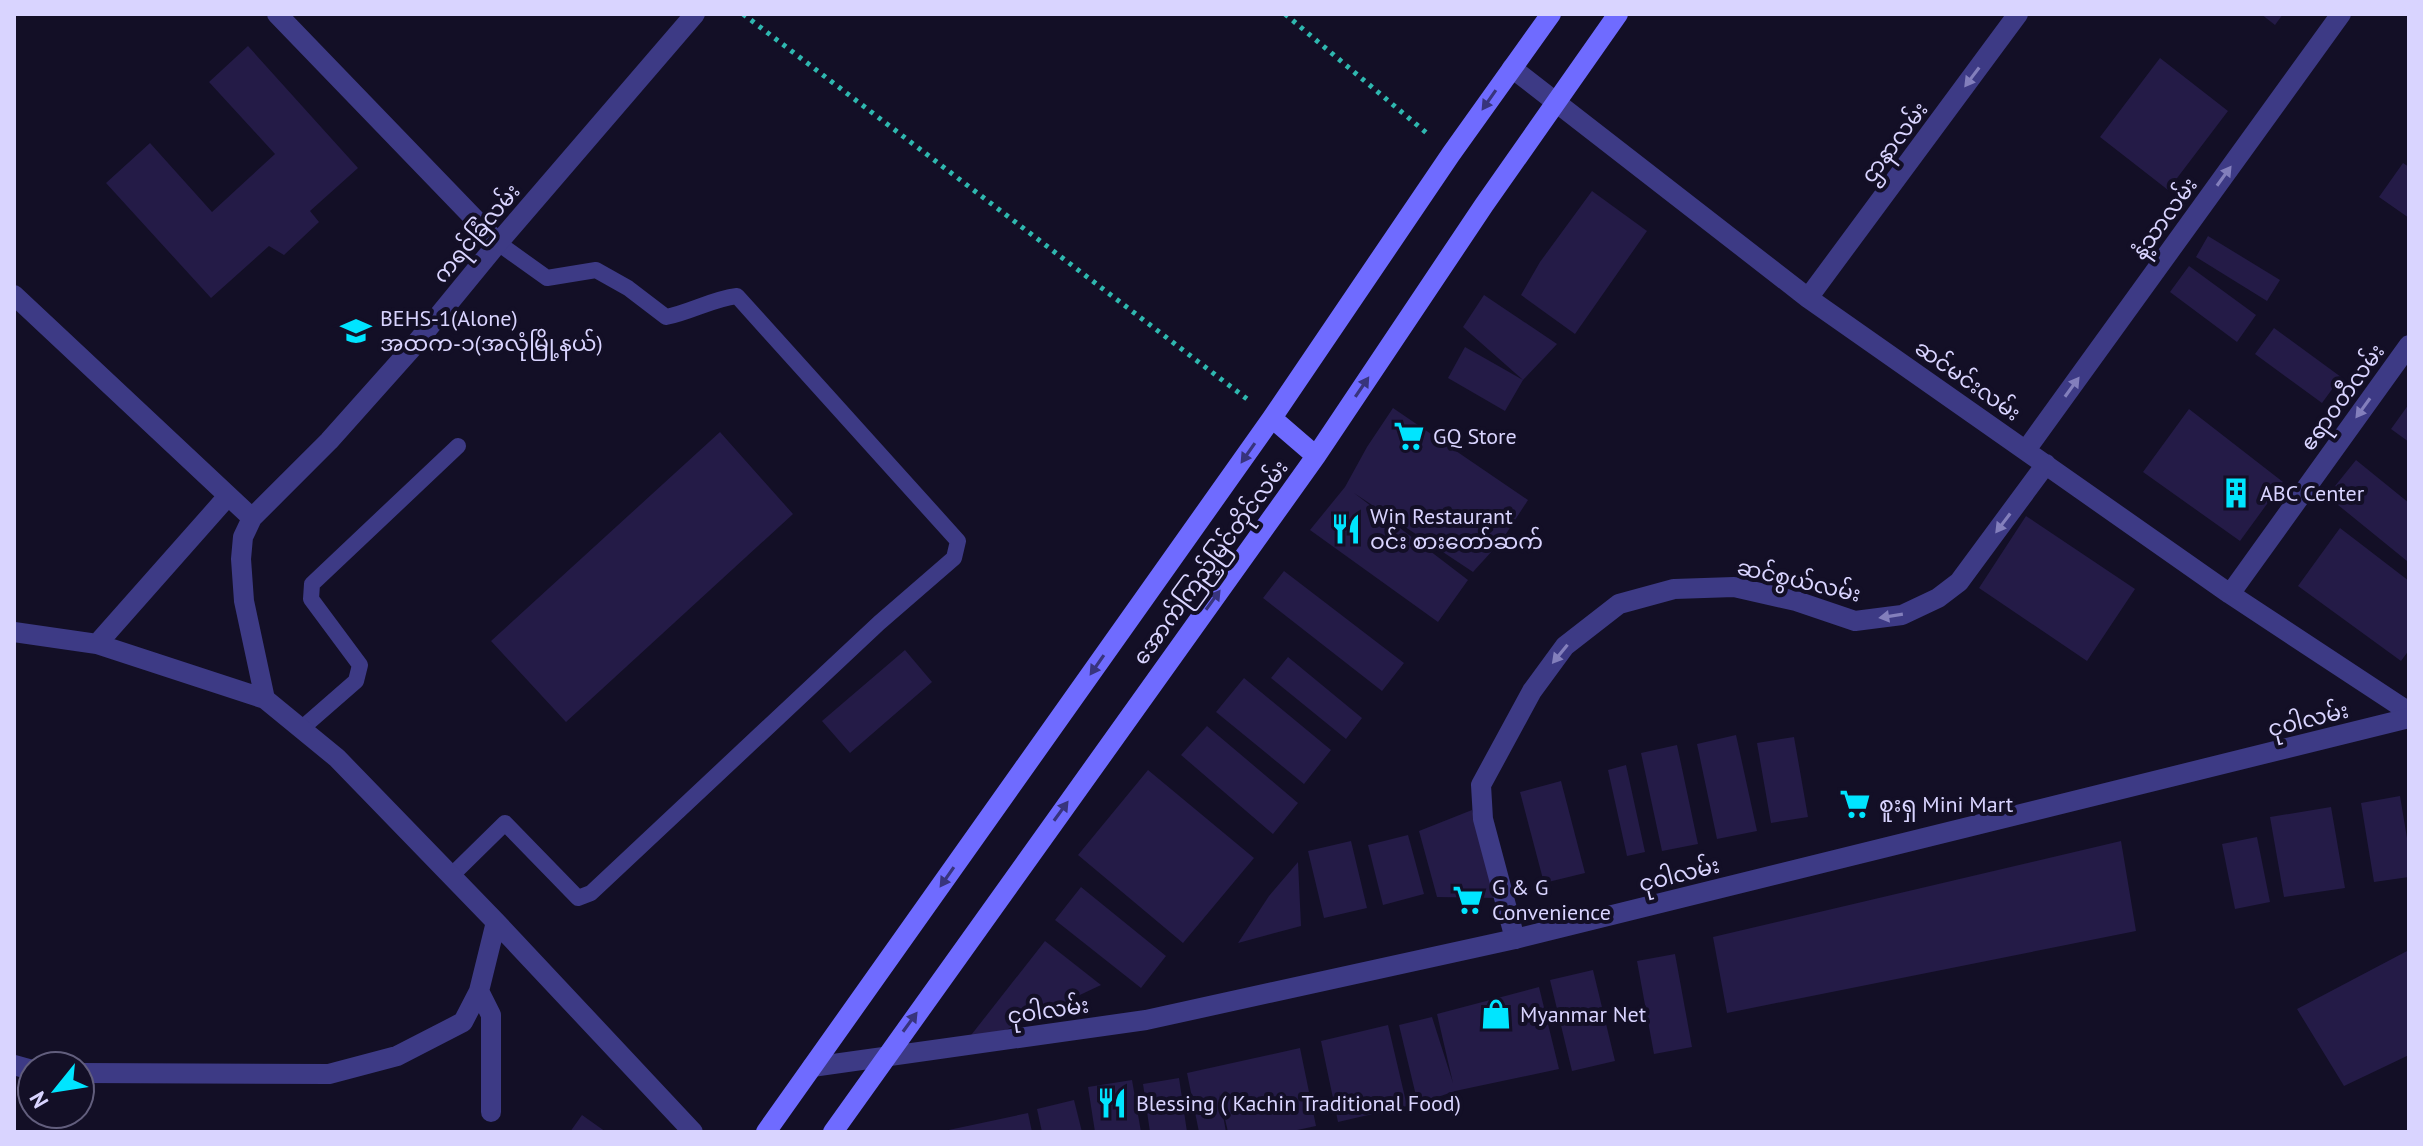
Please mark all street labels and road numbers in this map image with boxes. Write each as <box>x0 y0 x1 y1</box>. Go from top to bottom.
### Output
street label: ဌာနာလမ်း <box>1854 95 1937 190</box>
street label: နံ့သာလမ်း <box>2124 171 2206 267</box>
street label: ကရင်ခြံလမ်း <box>426 177 529 291</box>
street label: ဆင်မင်းလမ်း <box>1910 332 2027 427</box>
street label: ဧရာဝတီလမ်း <box>2293 337 2394 458</box>
street label: အောက်ကြည့်မြင်တိုင်လမ်း <box>1125 453 1297 672</box>
street label: ဆင်စွယ်လမ်း <box>1734 551 1864 611</box>
street label: ငုဝါလမ်း <box>2264 694 2352 746</box>
street label: ငုဝါလမ်း <box>1635 849 1723 901</box>
street label: ငုဝါလမ်း <box>1005 989 1091 1034</box>

